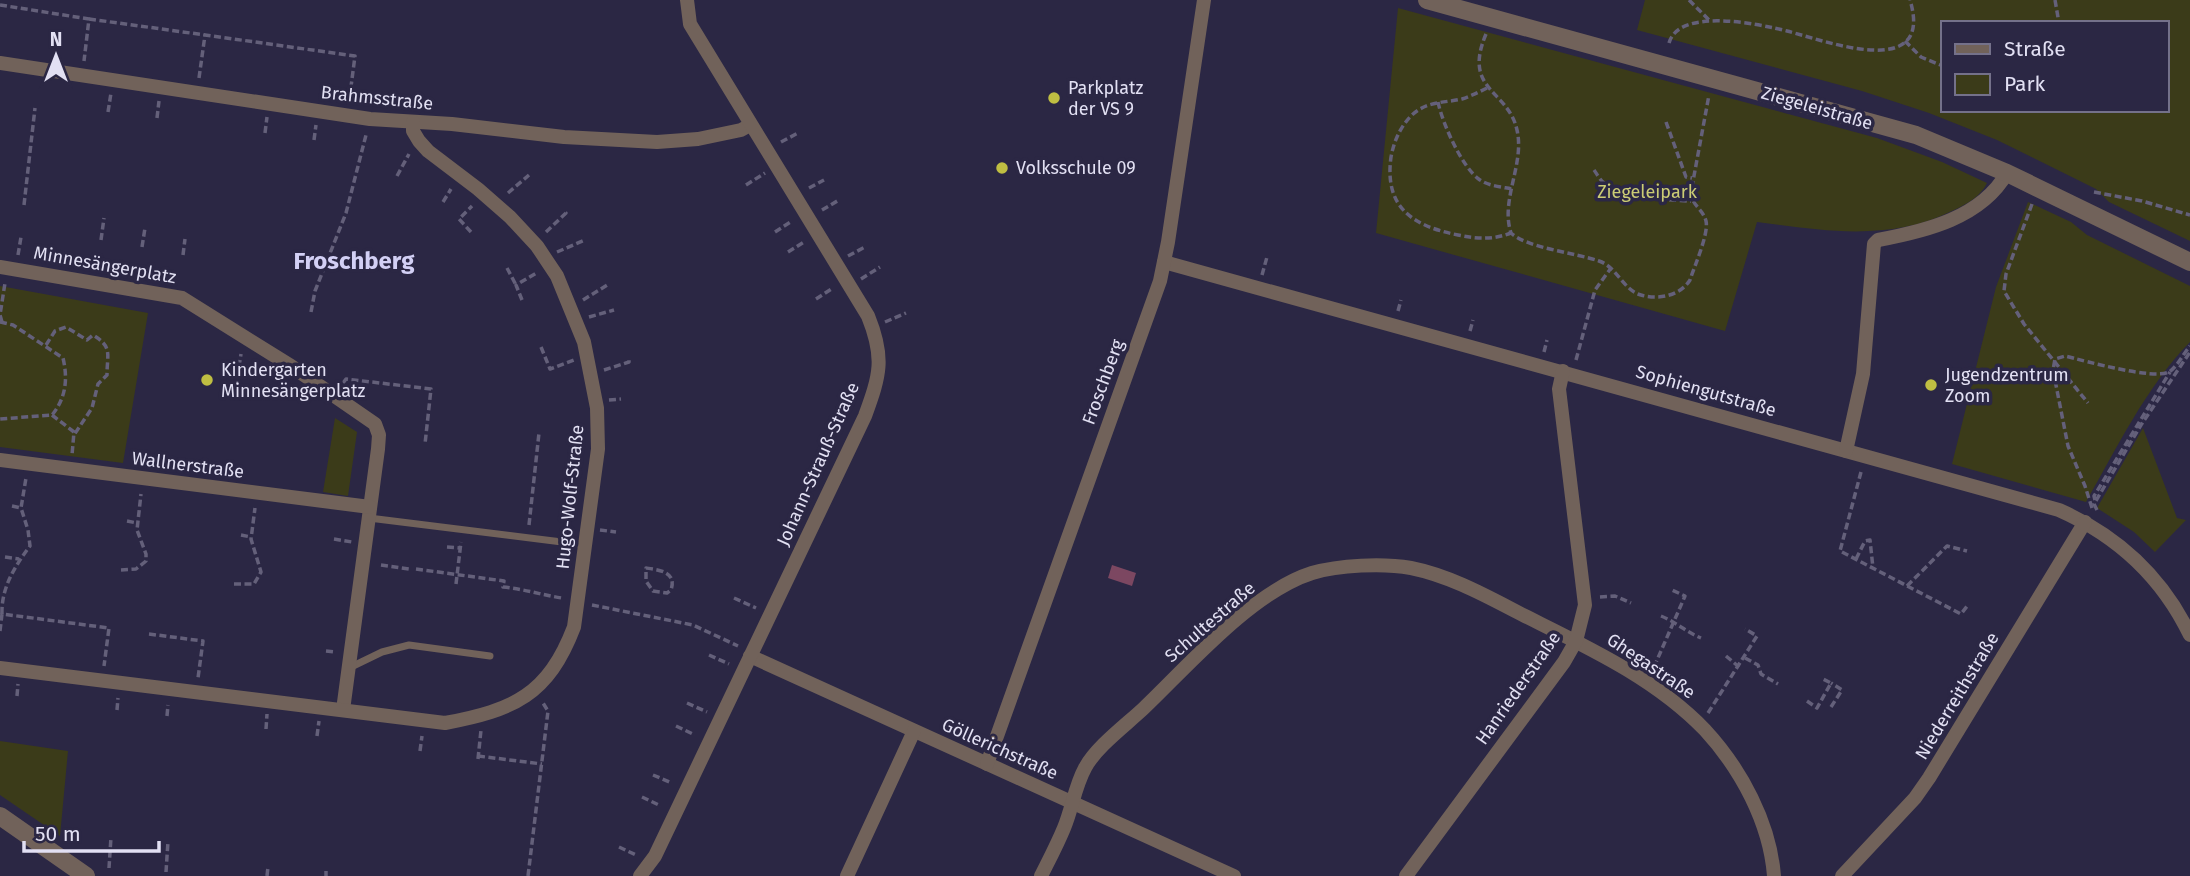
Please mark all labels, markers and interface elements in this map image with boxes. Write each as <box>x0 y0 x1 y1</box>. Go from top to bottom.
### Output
north arrow <box>21 21 91 91</box>
legend <box>1941 21 2169 112</box>
text: N <box>50 28 62 51</box>
text: Straße <box>2004 36 2066 62</box>
text: Park <box>2004 71 2046 97</box>
place label: Parkplatz der VS 9 <box>1068 77 1144 120</box>
street label: Brahmsstraße <box>320 81 434 115</box>
street label: Ziegeleistraße <box>1759 82 1875 134</box>
marker: Parkplatz der VS 9 <box>1046 90 1062 106</box>
place label: Volksschule 09 <box>1016 157 1136 179</box>
marker: Volksschule 09 <box>994 160 1010 176</box>
park label: Ziegeleipark <box>1597 181 1698 203</box>
street label: Minnesängerplatz <box>32 242 178 288</box>
district label: Froschberg <box>294 247 415 275</box>
street label: Froschberg <box>1077 336 1129 428</box>
place label: Kindergarten Minnesängerplatz <box>221 359 366 402</box>
street label: Sophiengutstraße <box>1633 360 1779 422</box>
place label: Jugendzentrum Zoom <box>1945 364 2069 407</box>
marker: Kindergarten Minnesängerplatz <box>199 372 215 388</box>
marker: Jugendzentrum Zoom <box>1923 377 1939 393</box>
street label: Johann-Strauß-Straße <box>772 379 864 549</box>
street label: Hugo-Wolf-Straße <box>551 424 589 570</box>
street label: Wallnerstraße <box>131 447 245 483</box>
street label: Schultestraße <box>1160 577 1260 667</box>
street label: Hanriederstraße <box>1471 627 1565 749</box>
street label: Ghegastraße <box>1603 628 1699 704</box>
street label: Niederreithstraße <box>1910 628 2004 764</box>
street label: Göllerichstraße <box>939 714 1061 784</box>
scale bar <box>24 810 159 854</box>
text: 50 m <box>35 821 81 847</box>

